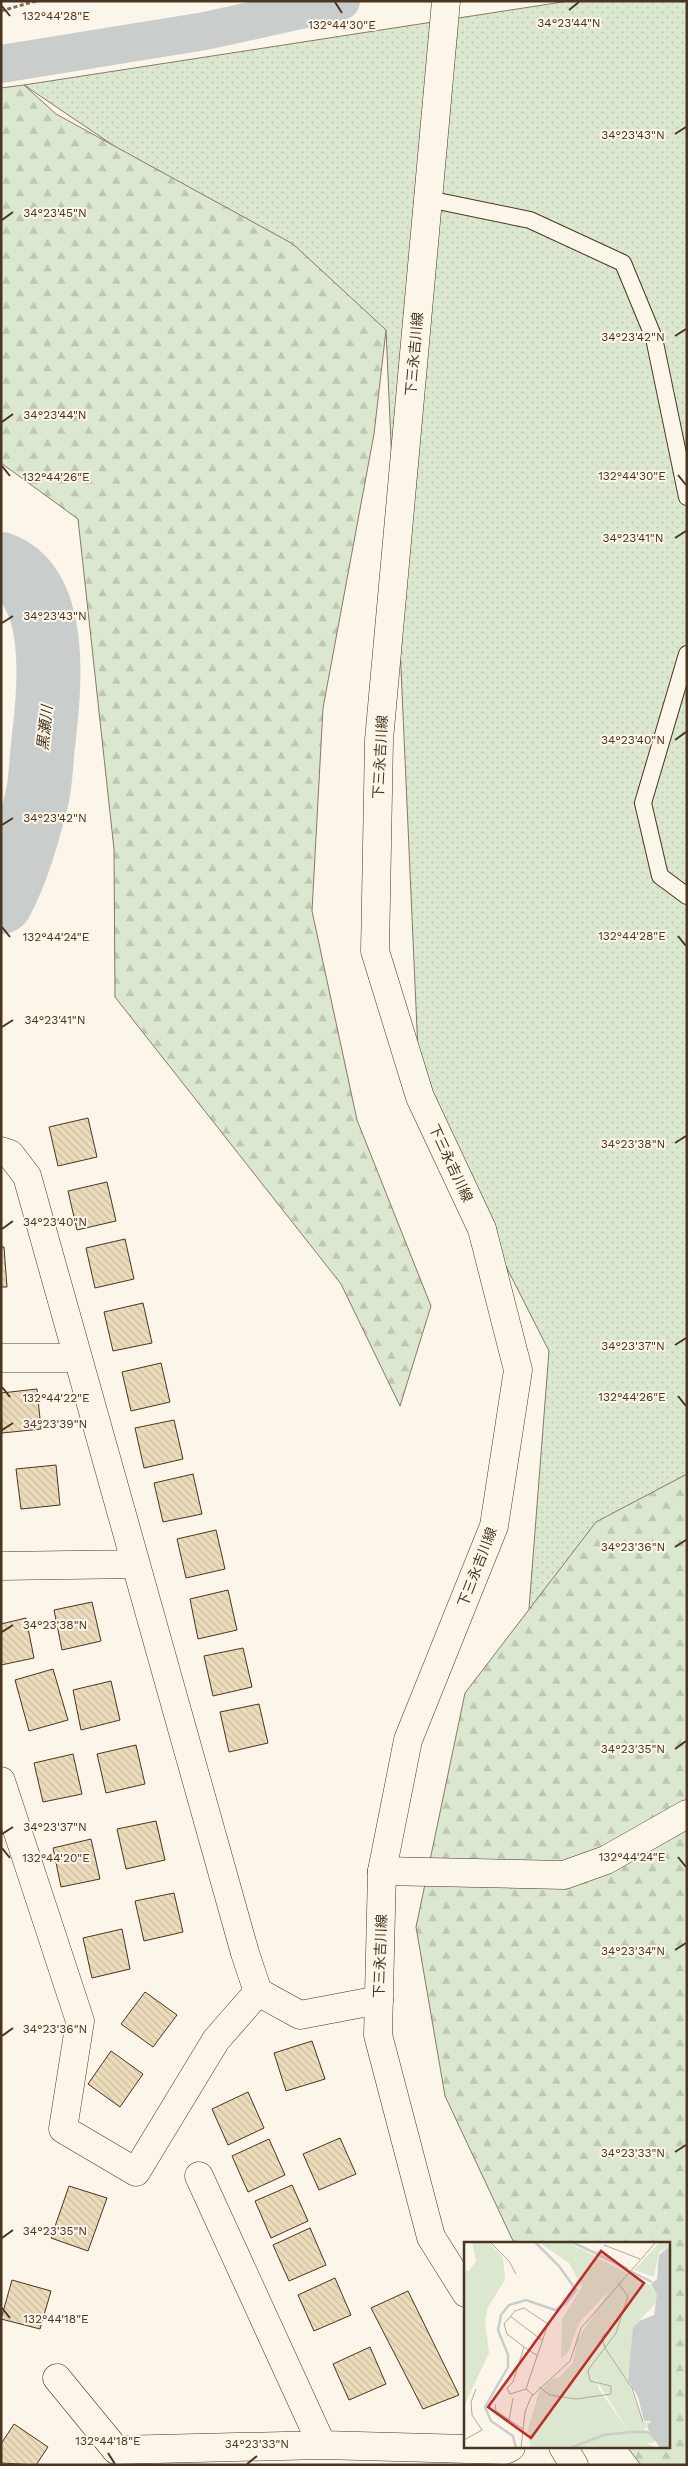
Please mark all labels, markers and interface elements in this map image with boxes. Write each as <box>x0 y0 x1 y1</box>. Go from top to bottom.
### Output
text: 132°44'28"E <box>22 9 90 23</box>
text: 34°23'44"N <box>537 16 601 30</box>
text: 132°44'30"E <box>308 18 376 32</box>
text: 34°23'43"N <box>601 128 665 142</box>
text: 34°23'45"N <box>23 206 87 220</box>
street label: 下三永吉川線 <box>402 311 426 397</box>
text: 34°23'42"N <box>601 330 665 344</box>
text: 34°23'44"N <box>23 408 87 422</box>
text: 132°44'30"E <box>598 469 666 483</box>
text: 132°44'26"E <box>22 470 90 484</box>
text: 34°23'41"N <box>602 531 664 545</box>
text: 34°23'43"N <box>23 609 87 623</box>
water label: 黒瀬川 <box>34 703 57 751</box>
street label: 下三永吉川線 <box>370 715 390 799</box>
text: 34°23'40"N <box>601 733 665 747</box>
text: 34°23'42"N <box>23 811 87 825</box>
text: 132°44'28"E <box>598 929 666 943</box>
text: 132°44'24"E <box>23 930 90 944</box>
text: 34°23'41"N <box>24 1013 86 1027</box>
street label: 下三永吉川線 <box>426 1122 476 1204</box>
text: 34°23'38"N <box>601 1137 665 1151</box>
text: 34°23'40"N <box>23 1215 87 1229</box>
text: 34°23'37"N <box>601 1339 665 1353</box>
text: 132°44'26"E <box>598 1390 666 1404</box>
text: 132°44'22"E <box>22 1391 90 1405</box>
text: 34°23'39"N <box>23 1417 87 1431</box>
street label: 下三永吉川線 <box>454 1525 500 1609</box>
text: 34°23'36"N <box>601 1540 665 1554</box>
text: 34°23'38"N <box>23 1618 87 1632</box>
text: 34°23'35"N <box>601 1742 665 1756</box>
text: 34°23'37"N <box>23 1820 87 1834</box>
text: 132°44'24"E <box>599 1850 666 1864</box>
text: 132°44'20"E <box>22 1851 90 1865</box>
street label: 下三永吉川線 <box>371 1914 389 1998</box>
text: 34°23'34"N <box>601 1944 665 1958</box>
text: 34°23'36"N <box>23 2022 87 2036</box>
text: 34°23'33"N <box>601 2146 665 2160</box>
text: 34°23'35"N <box>23 2224 87 2238</box>
inset map <box>464 2242 670 2448</box>
text: 132°44'18"E <box>23 2312 89 2326</box>
text: 132°44'18"E <box>75 2434 141 2448</box>
text: 34°23'33"N <box>225 2437 289 2451</box>

